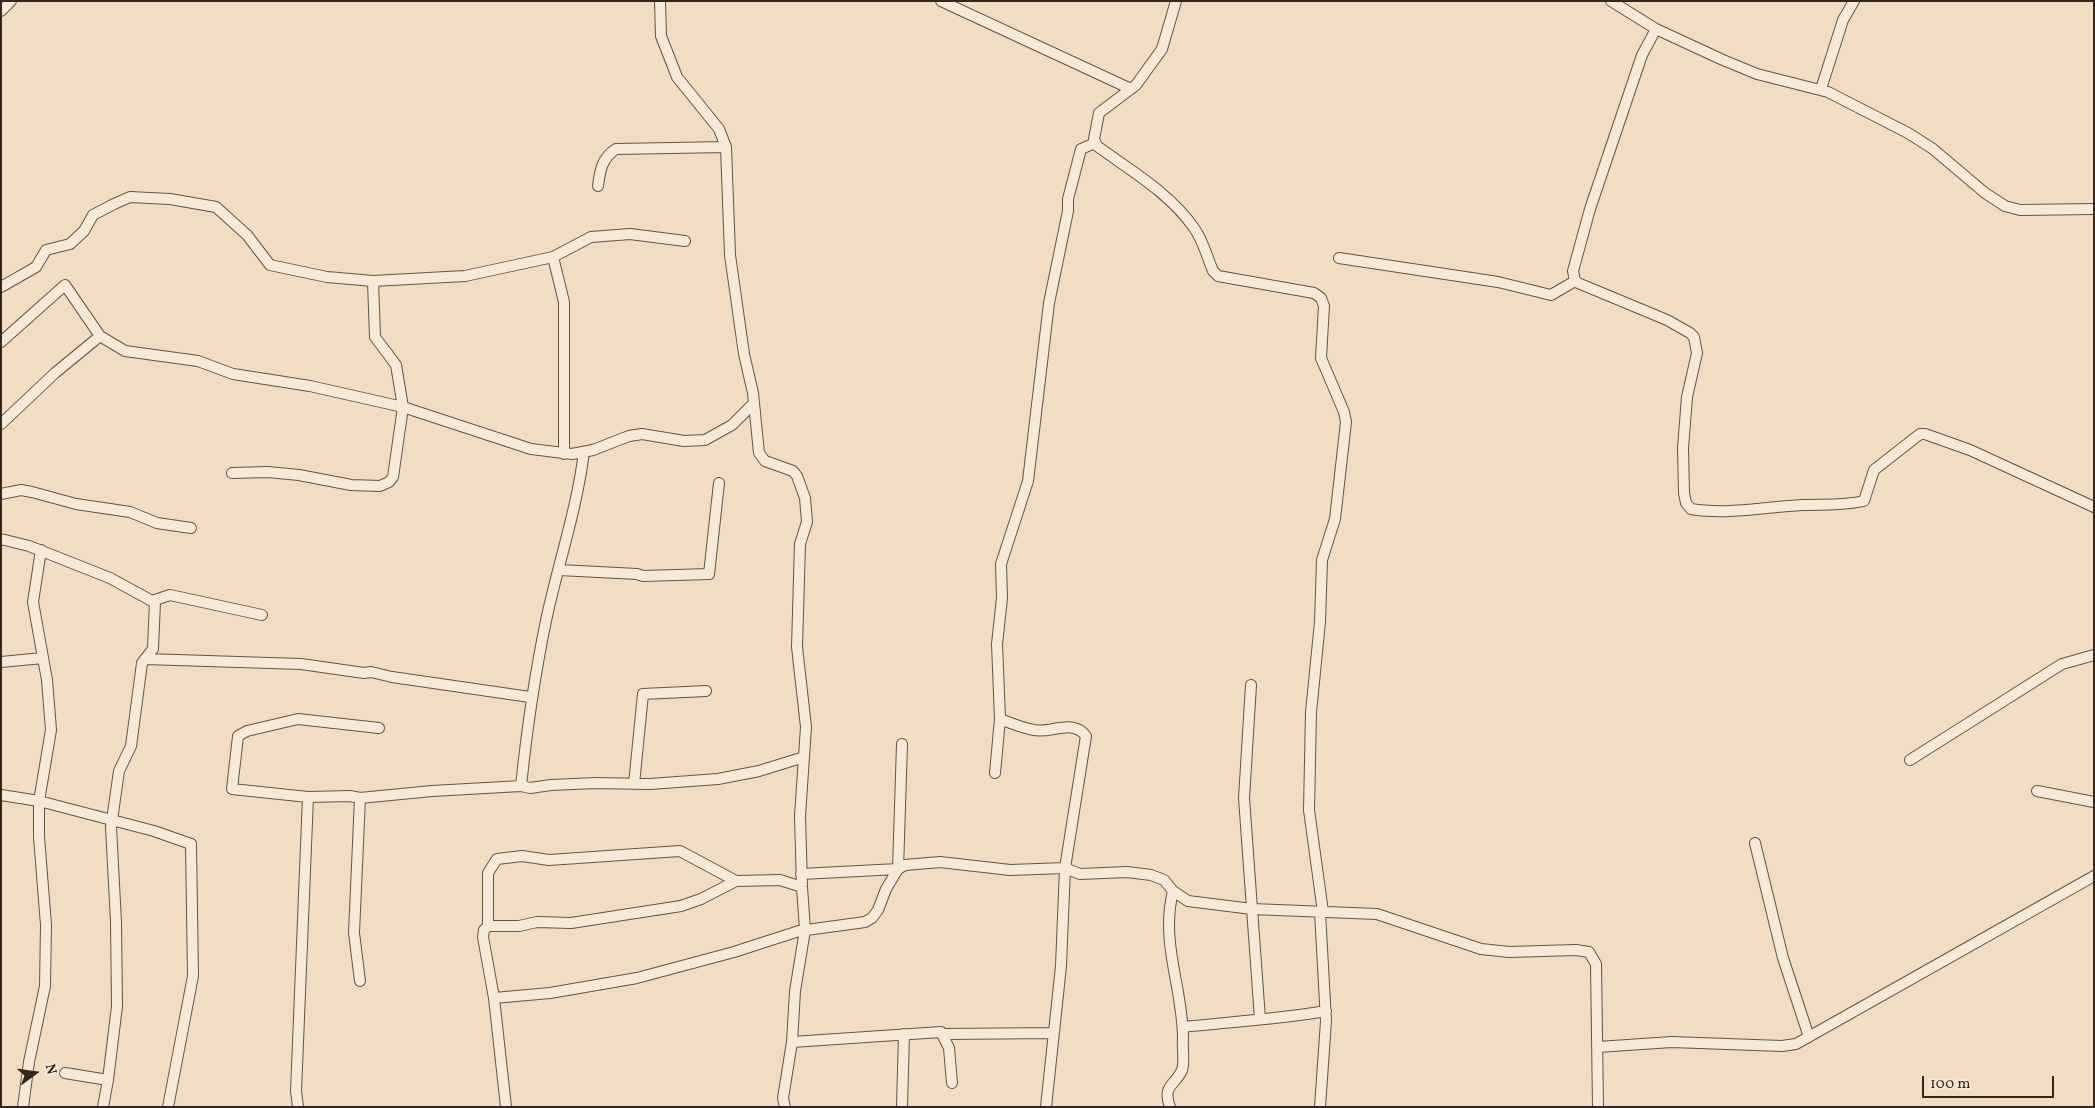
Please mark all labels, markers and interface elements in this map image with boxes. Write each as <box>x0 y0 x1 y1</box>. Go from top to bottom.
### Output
north arrow <box>10 1048 60 1098</box>
text: N <box>40 1062 60 1076</box>
scale bar <box>1925 1066 2058 1098</box>
text: 100 m <box>1930 1074 1970 1095</box>

